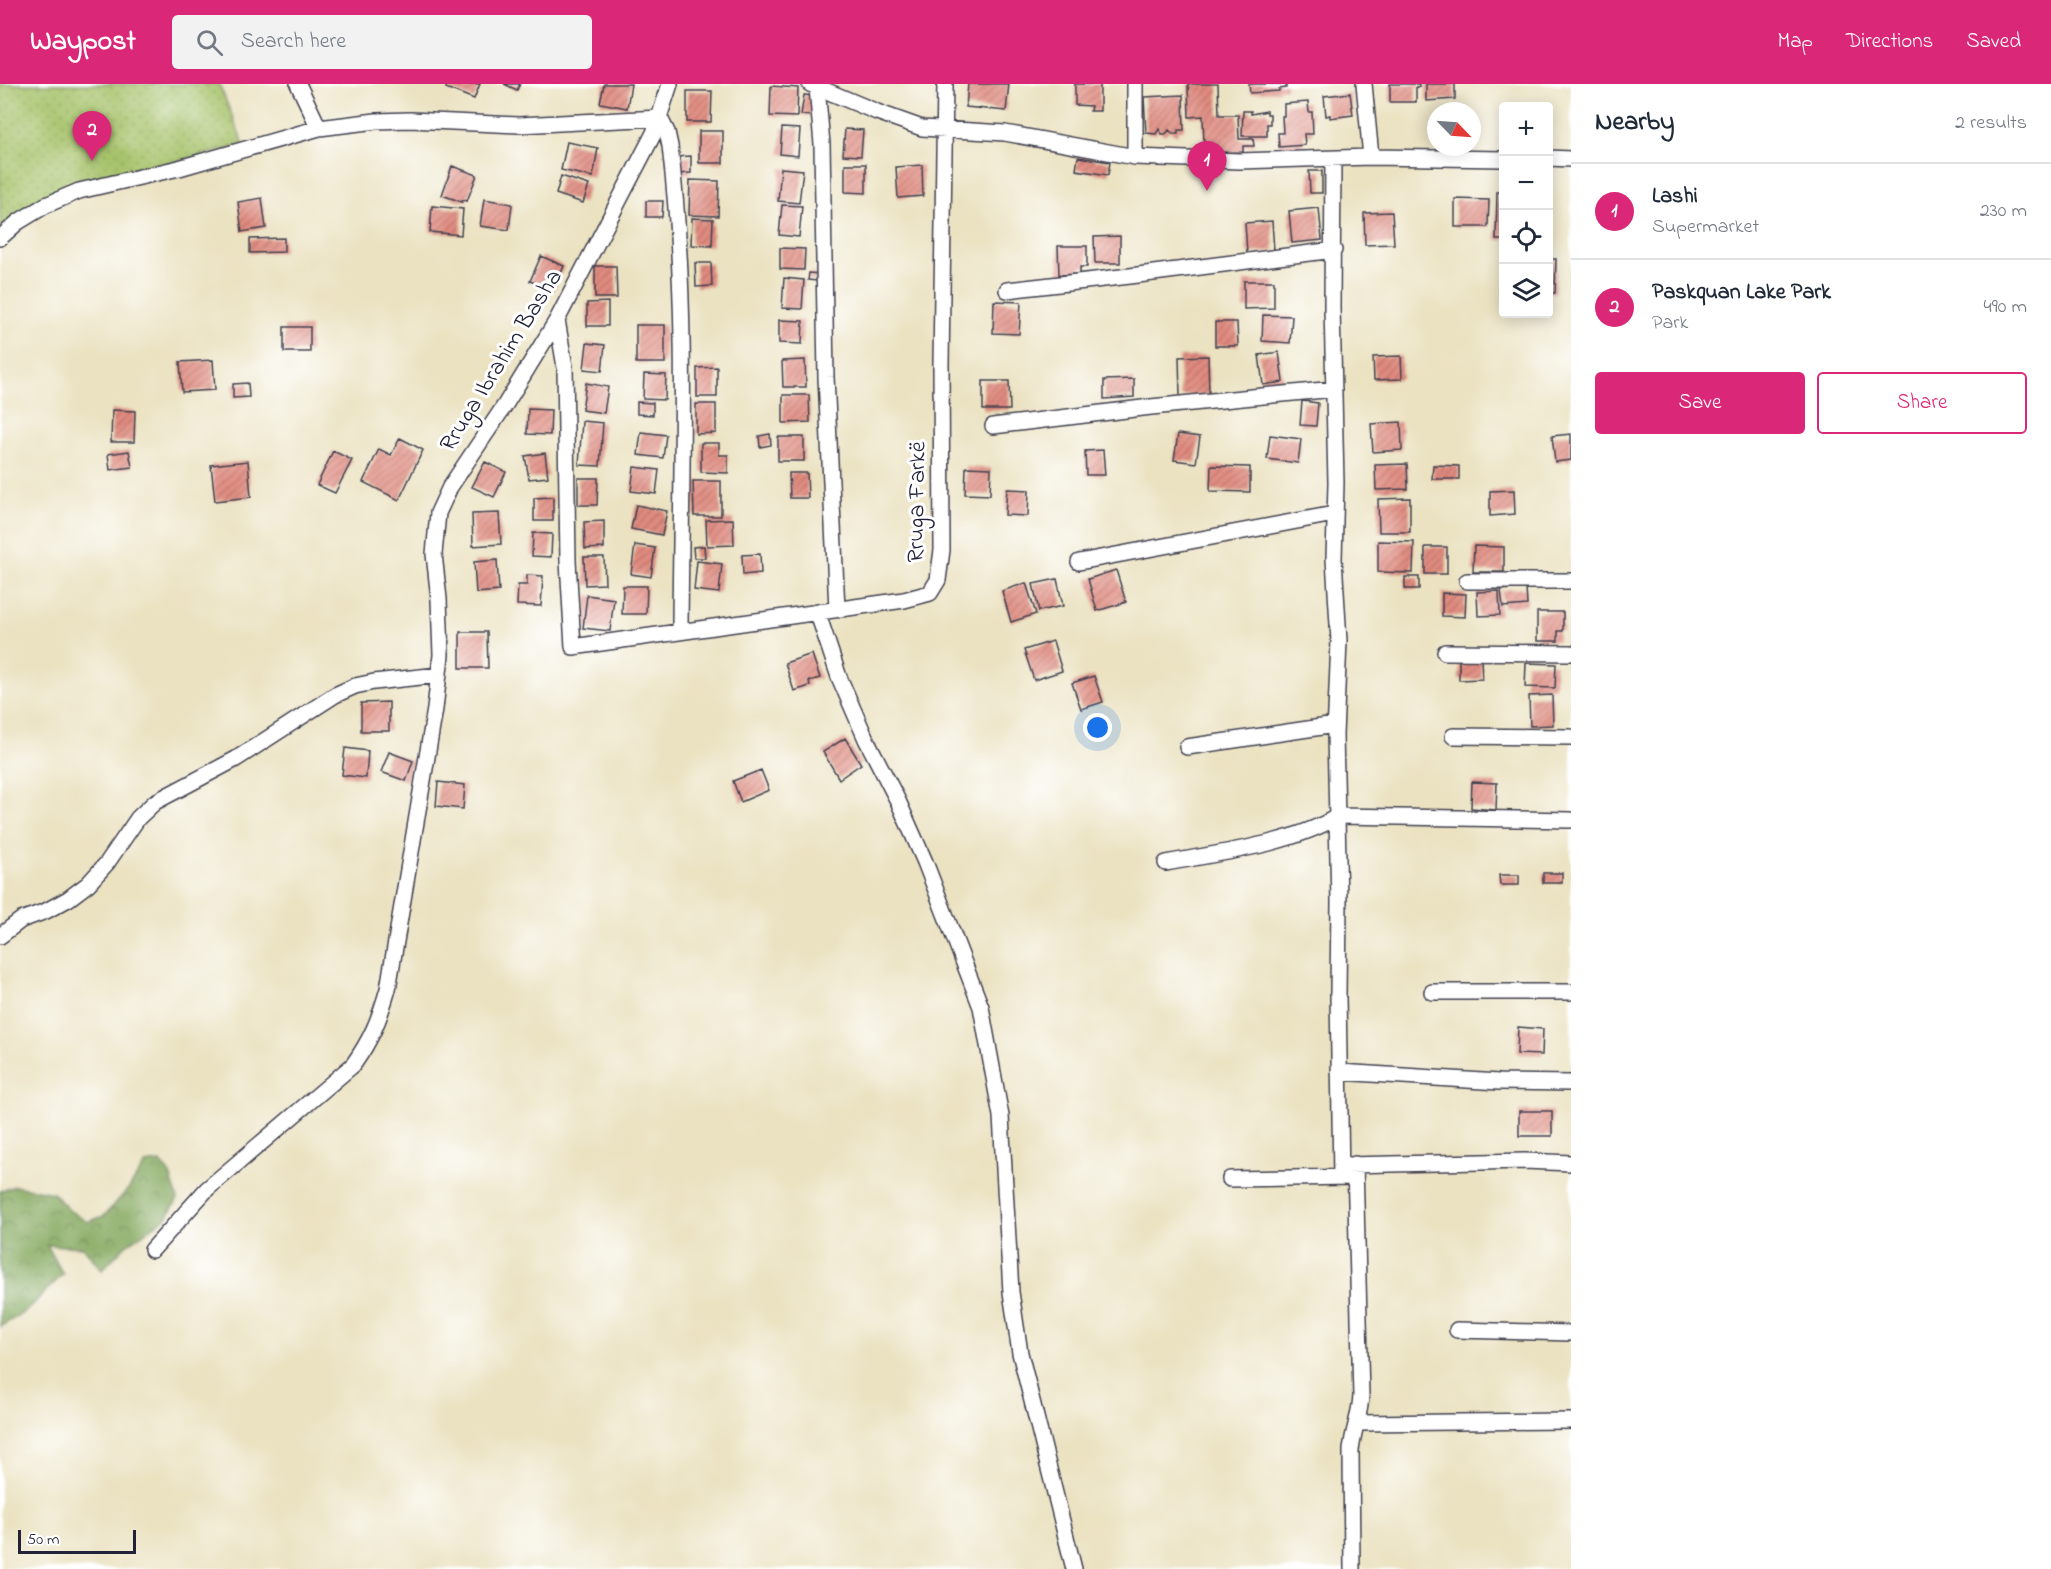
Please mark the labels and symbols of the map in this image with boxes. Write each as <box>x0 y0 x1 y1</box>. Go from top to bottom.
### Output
north arrow <box>1427 102 1481 156</box>
pin: 2 <box>72 112 112 161</box>
pin: 1 <box>1188 141 1226 191</box>
street label: Rruga Ibrahim Basha <box>432 263 572 459</box>
street label: Rruga Farkë <box>899 441 937 563</box>
your location <box>1083 713 1112 742</box>
scale bar <box>18 1527 136 1554</box>

